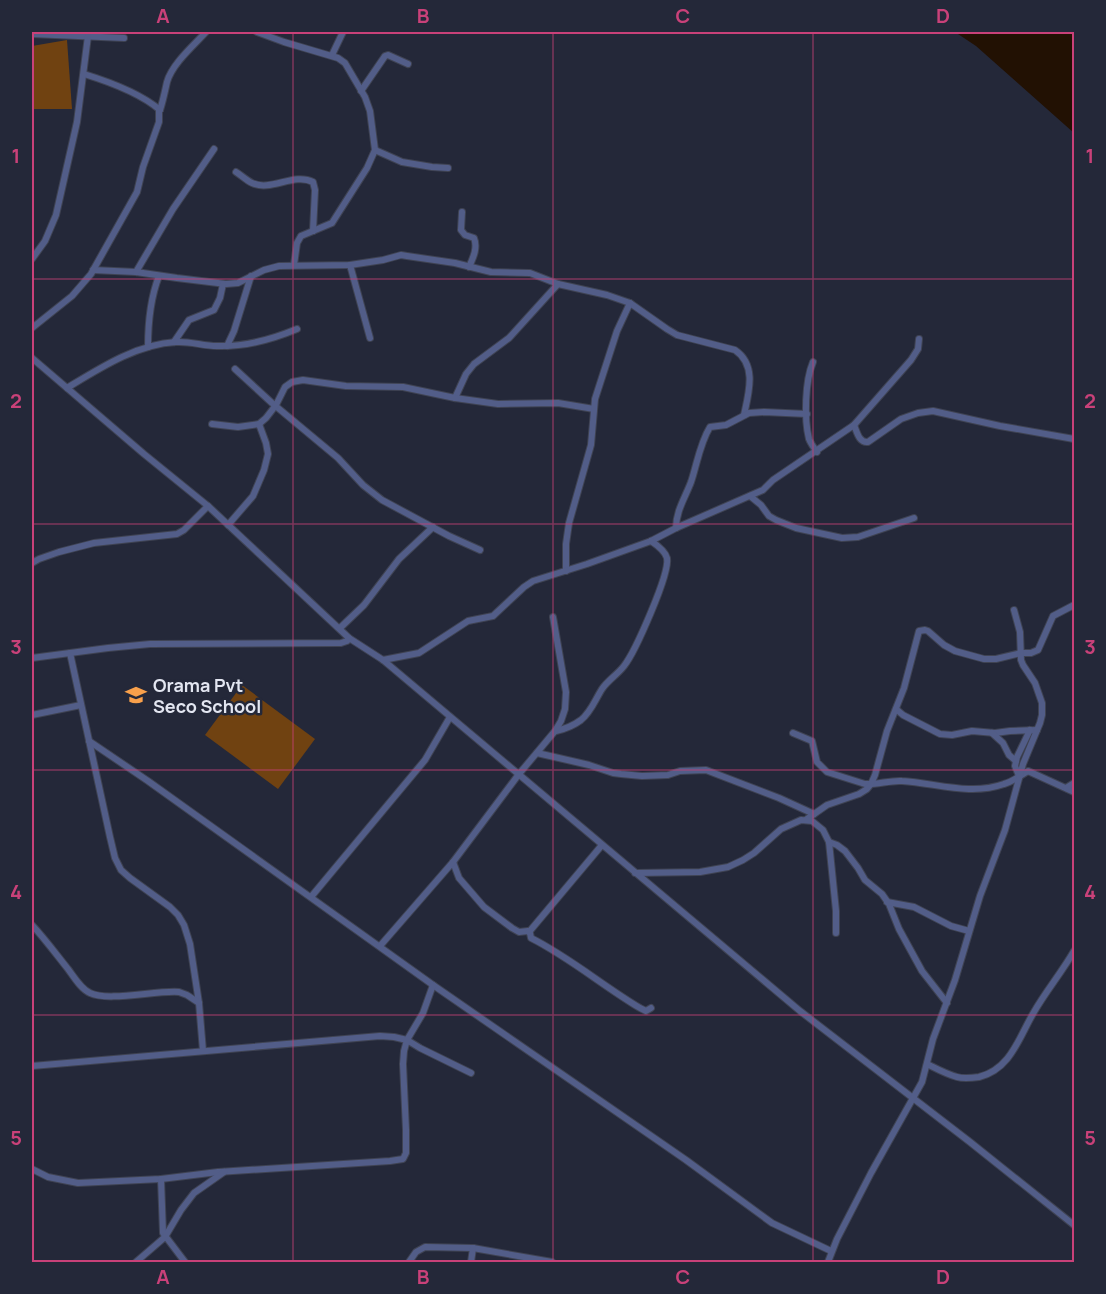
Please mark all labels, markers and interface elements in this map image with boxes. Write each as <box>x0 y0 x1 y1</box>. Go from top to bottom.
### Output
text: A <box>156 2 170 29</box>
text: B <box>417 2 430 29</box>
text: C <box>676 2 690 29</box>
text: D <box>936 2 950 29</box>
text: 1 <box>12 142 20 169</box>
text: 1 <box>1086 142 1094 169</box>
text: 2 <box>10 387 22 414</box>
text: 2 <box>1084 387 1096 414</box>
text: 3 <box>10 633 22 660</box>
text: 3 <box>1084 633 1096 660</box>
place label: Orama Pvt Seco School <box>153 673 261 718</box>
school or university icon: Orama Pvt Seco School <box>124 683 148 707</box>
text: 4 <box>10 878 22 905</box>
text: 4 <box>1084 878 1096 905</box>
text: 5 <box>10 1124 22 1151</box>
text: 5 <box>1084 1124 1096 1151</box>
text: A <box>156 1263 170 1290</box>
text: B <box>417 1263 430 1290</box>
text: C <box>676 1263 690 1290</box>
text: D <box>936 1263 950 1290</box>

